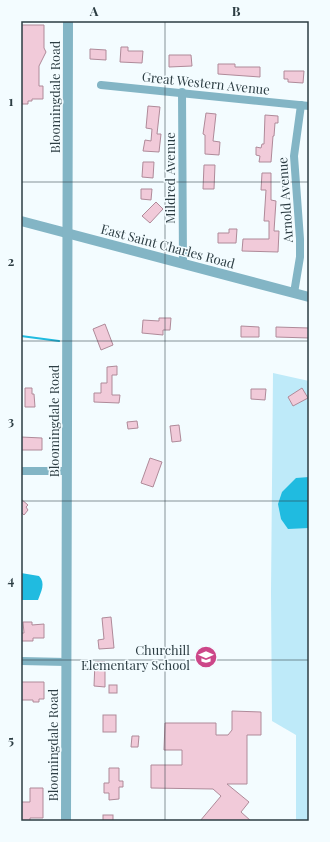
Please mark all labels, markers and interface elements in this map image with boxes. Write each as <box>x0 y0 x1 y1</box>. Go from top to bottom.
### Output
text: A <box>89 2 99 19</box>
text: B <box>232 2 241 19</box>
street label: Bloomingdale Road <box>46 40 63 153</box>
street label: Great Western Avenue <box>141 67 271 98</box>
text: 1 <box>9 92 14 109</box>
street label: Mildred Avenue <box>161 132 178 224</box>
street label: Arnold Avenue <box>273 156 296 244</box>
street label: East Saint Charles Road <box>99 219 237 272</box>
text: 2 <box>8 252 15 269</box>
street label: Bloomingdale Road <box>45 364 62 477</box>
text: 3 <box>8 412 14 429</box>
text: 4 <box>8 571 15 588</box>
place label: Churchill Elementary School <box>81 641 190 673</box>
school or university icon: Churchill Elementary School <box>193 644 219 670</box>
street label: Bloomingdale Road <box>44 688 61 801</box>
text: 5 <box>8 731 14 748</box>

